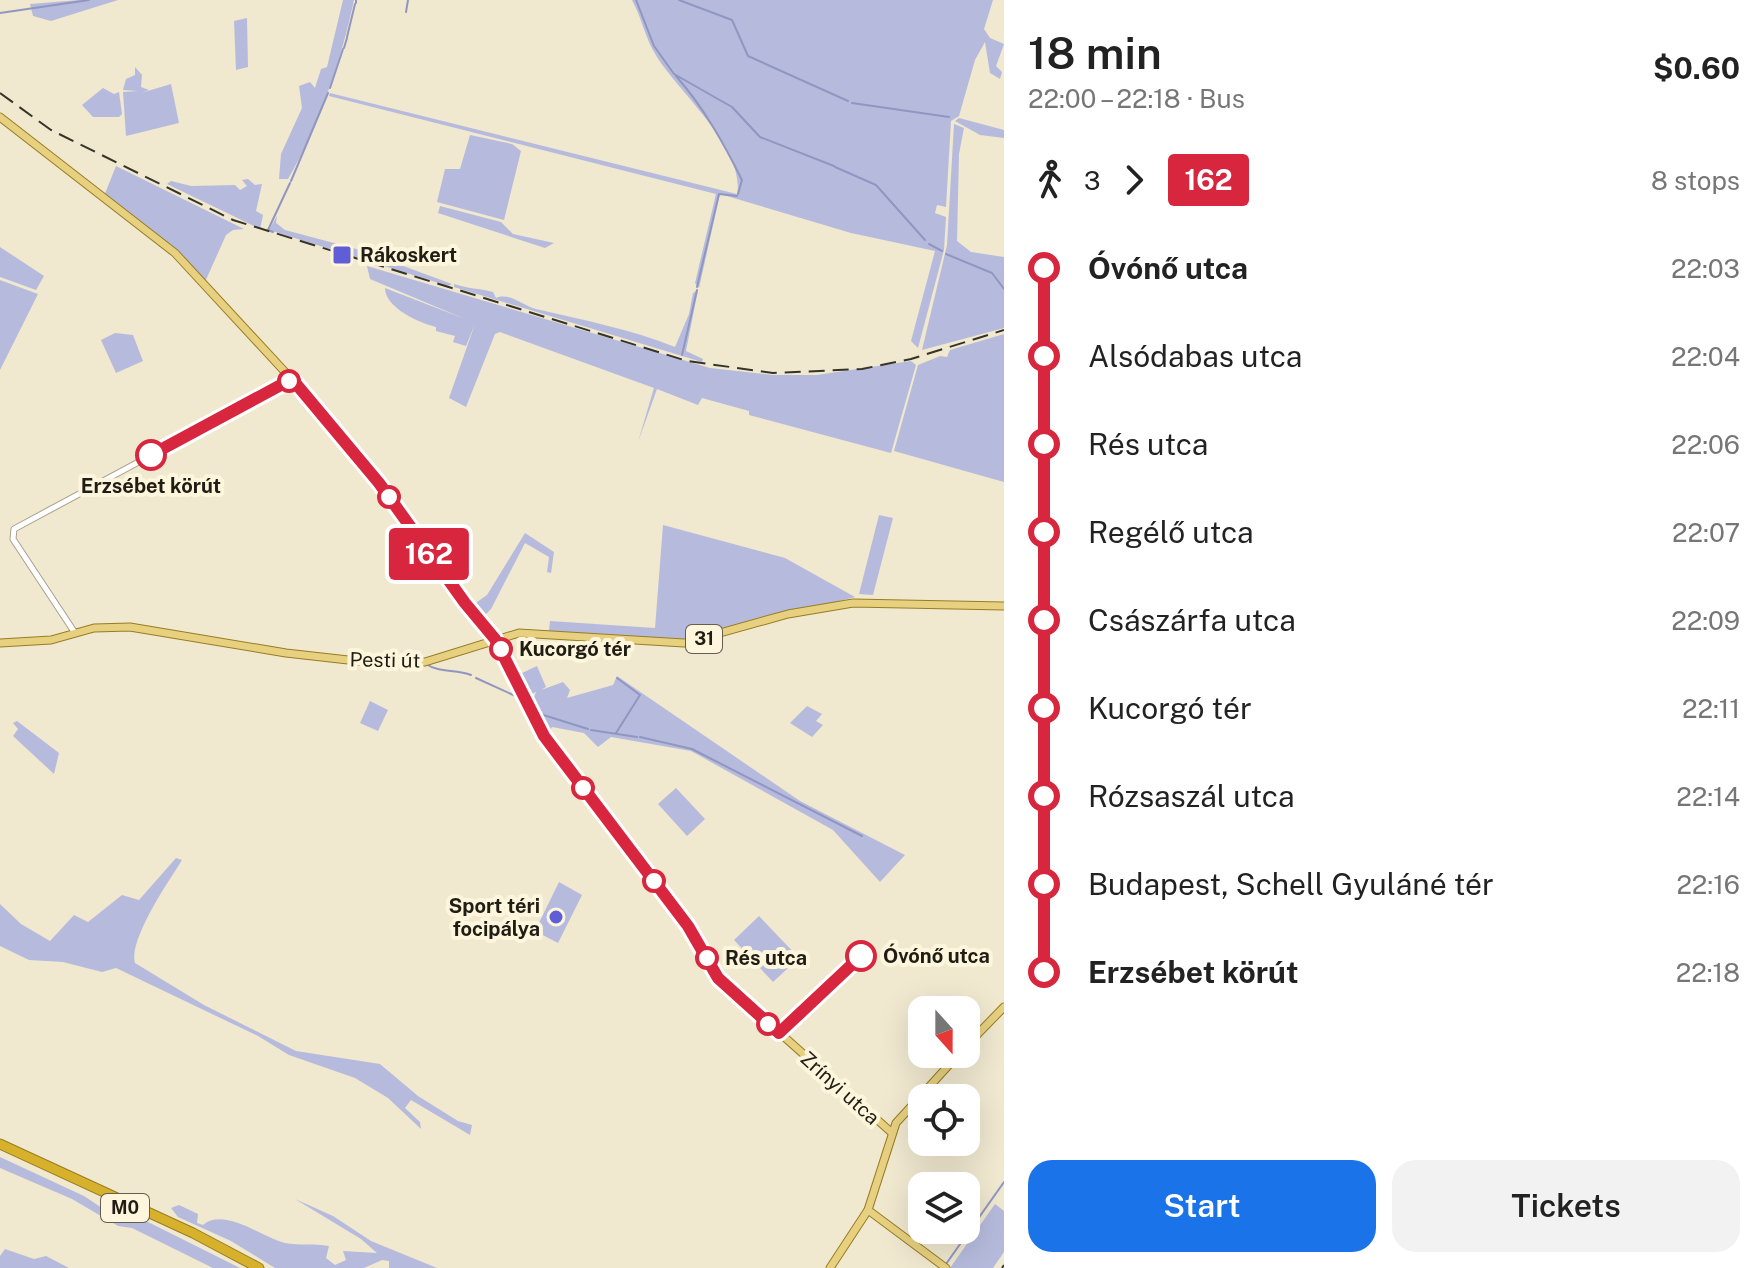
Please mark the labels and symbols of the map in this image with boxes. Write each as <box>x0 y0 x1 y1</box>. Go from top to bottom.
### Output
place label: Rákoskert <box>360 243 457 267</box>
marker: Rákoskert <box>331 244 353 266</box>
unlabelled marker <box>278 370 300 392</box>
marker: Erzsébet körút <box>136 440 166 470</box>
place label: Erzsébet körút <box>81 474 221 498</box>
unlabelled marker <box>378 486 400 508</box>
line badge: 162 <box>383 528 475 580</box>
road number: 31 <box>686 625 722 653</box>
place label: Kucorgó tér <box>519 637 631 661</box>
marker: Kucorgó tér <box>490 638 512 660</box>
street label: Pesti út <box>349 647 421 673</box>
unlabelled marker <box>572 777 594 799</box>
unlabelled marker <box>643 870 665 892</box>
place label: Sport téri focipálya <box>448 894 540 941</box>
marker: Sport téri focipálya <box>547 908 565 926</box>
marker: Óvónő utca <box>846 941 876 971</box>
place label: Óvónő utca <box>883 943 990 968</box>
place label: Rés utca <box>725 946 807 970</box>
marker: Rés utca <box>696 947 718 969</box>
north arrow <box>908 996 980 1068</box>
unlabelled marker <box>757 1013 779 1035</box>
street label: Zrínyi utca <box>796 1046 884 1130</box>
road number: M0 <box>101 1194 149 1222</box>

